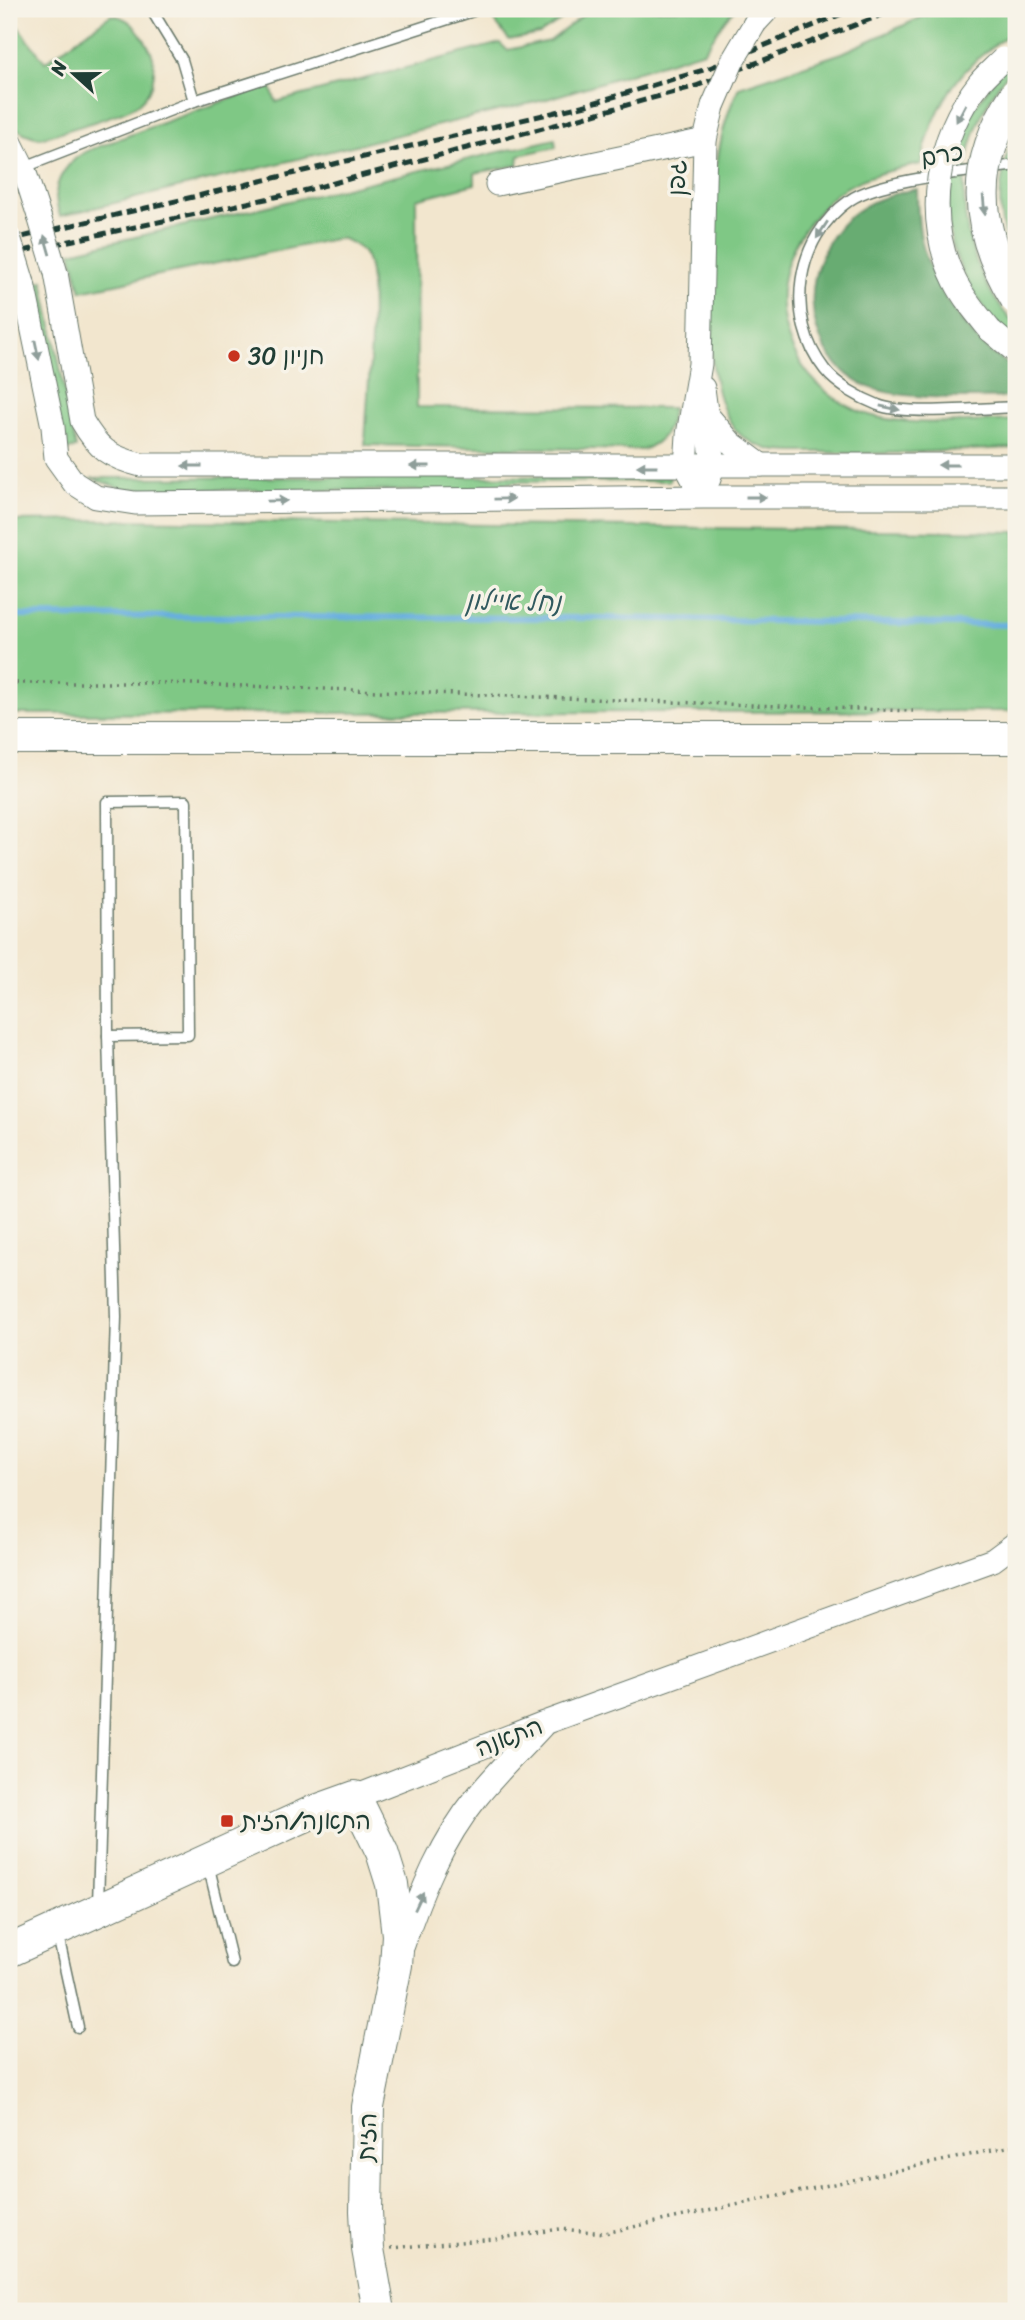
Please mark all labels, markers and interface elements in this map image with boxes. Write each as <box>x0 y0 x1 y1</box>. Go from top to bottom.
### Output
north arrow <box>38 38 108 108</box>
text: N <box>40 55 77 81</box>
one-way arrow <box>956 103 968 123</box>
street label: כרם <box>918 131 966 179</box>
street label: גפן <box>656 159 698 196</box>
one-way arrow <box>978 194 989 216</box>
one-way arrow <box>816 220 829 240</box>
one-way arrow <box>42 234 52 255</box>
place label: חניון 30 <box>248 335 325 377</box>
one-way arrow <box>31 339 42 361</box>
marker: חניון 30 <box>226 348 242 364</box>
one-way arrow <box>879 402 901 413</box>
one-way arrow <box>937 459 959 471</box>
one-way arrow <box>181 460 203 471</box>
one-way arrow <box>408 460 430 472</box>
one-way arrow <box>636 460 658 472</box>
one-way arrow <box>745 491 767 503</box>
one-way arrow <box>493 493 515 505</box>
one-way arrow <box>266 496 288 507</box>
water label: נחל איילון <box>464 577 563 625</box>
street label: התאנה <box>469 1705 549 1769</box>
place label: התאנה/הזית <box>239 1800 371 1842</box>
marker: התאנה/הזית <box>219 1813 235 1829</box>
one-way arrow <box>413 1891 425 1911</box>
street label: הזית <box>345 2112 389 2164</box>

